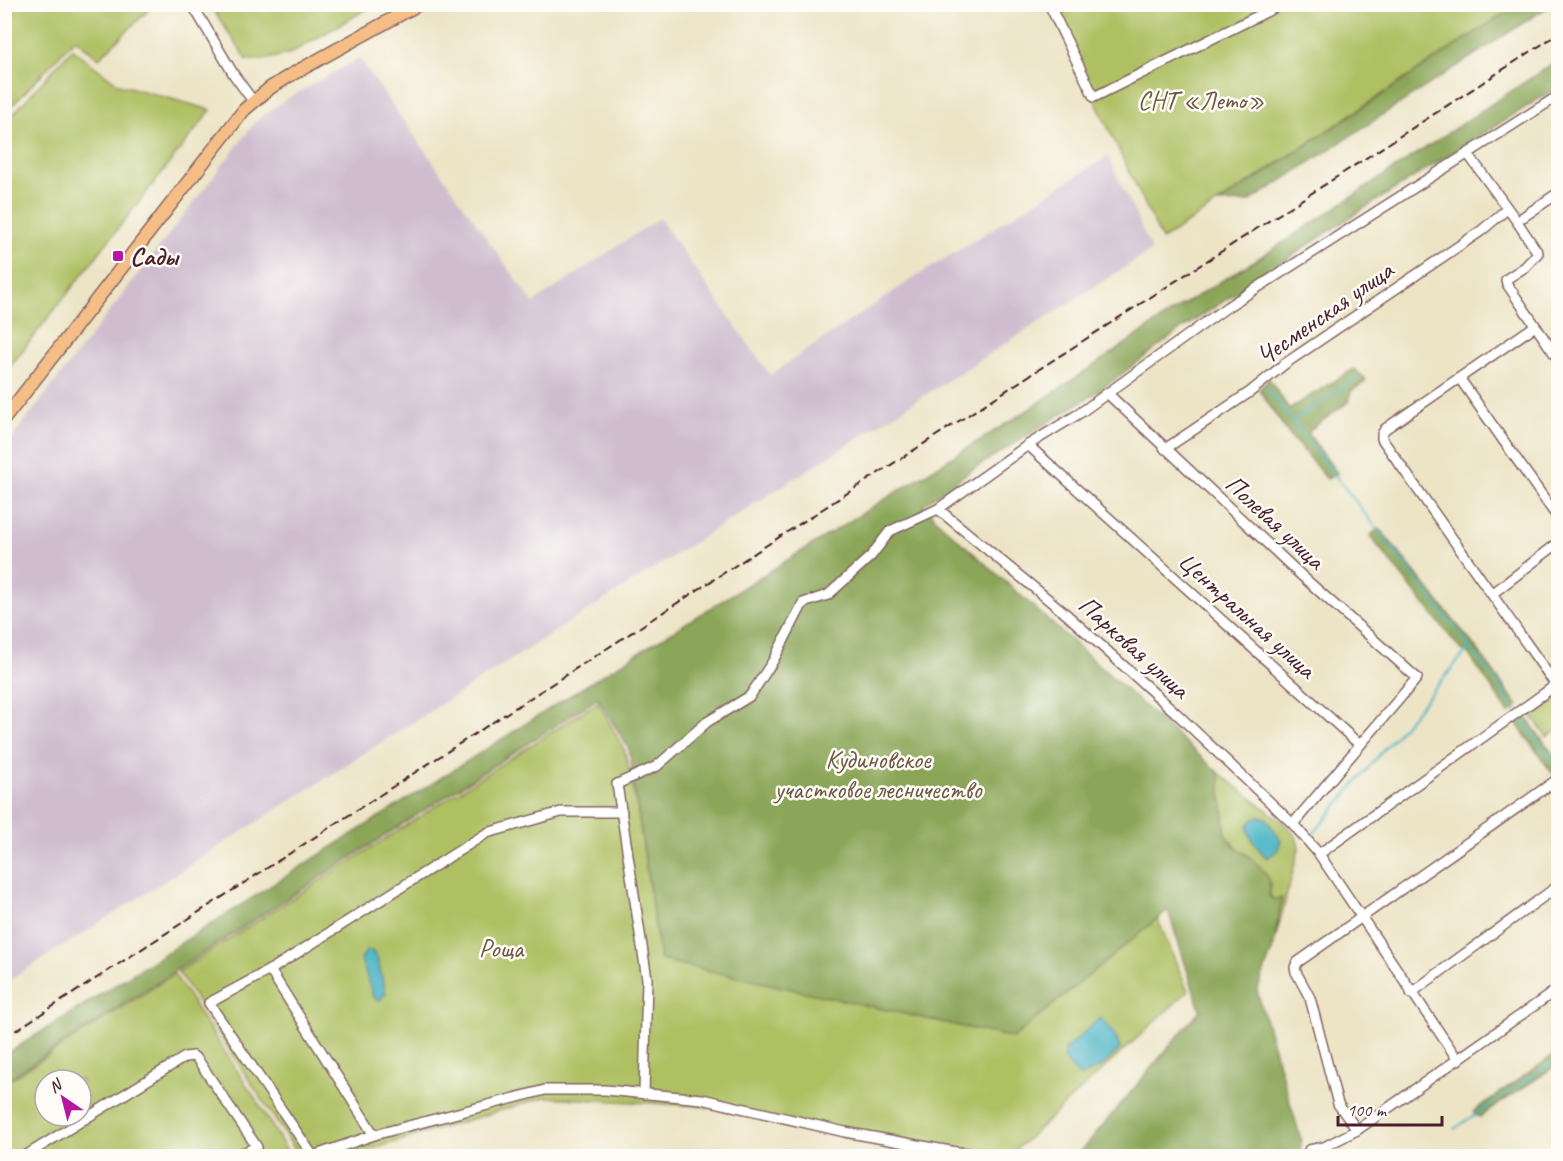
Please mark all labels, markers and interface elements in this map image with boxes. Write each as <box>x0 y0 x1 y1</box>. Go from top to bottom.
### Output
park label: СНТ «Лето» <box>1138 84 1264 117</box>
place label: Сады <box>130 240 181 273</box>
marker: Сады <box>111 249 125 263</box>
street label: Чесменская улица <box>1250 253 1401 372</box>
street label: Полевая улица <box>1218 467 1333 578</box>
street label: Центральная улица <box>1171 544 1324 687</box>
street label: Парковая улица <box>1072 588 1198 707</box>
park label: Кудиновское участковое лесничество <box>773 743 983 806</box>
park label: Роща <box>479 932 525 965</box>
north arrow <box>33 1068 93 1128</box>
text: N <box>45 1074 67 1098</box>
scale bar <box>1338 1089 1442 1127</box>
text: 100 m <box>1347 1099 1388 1121</box>

